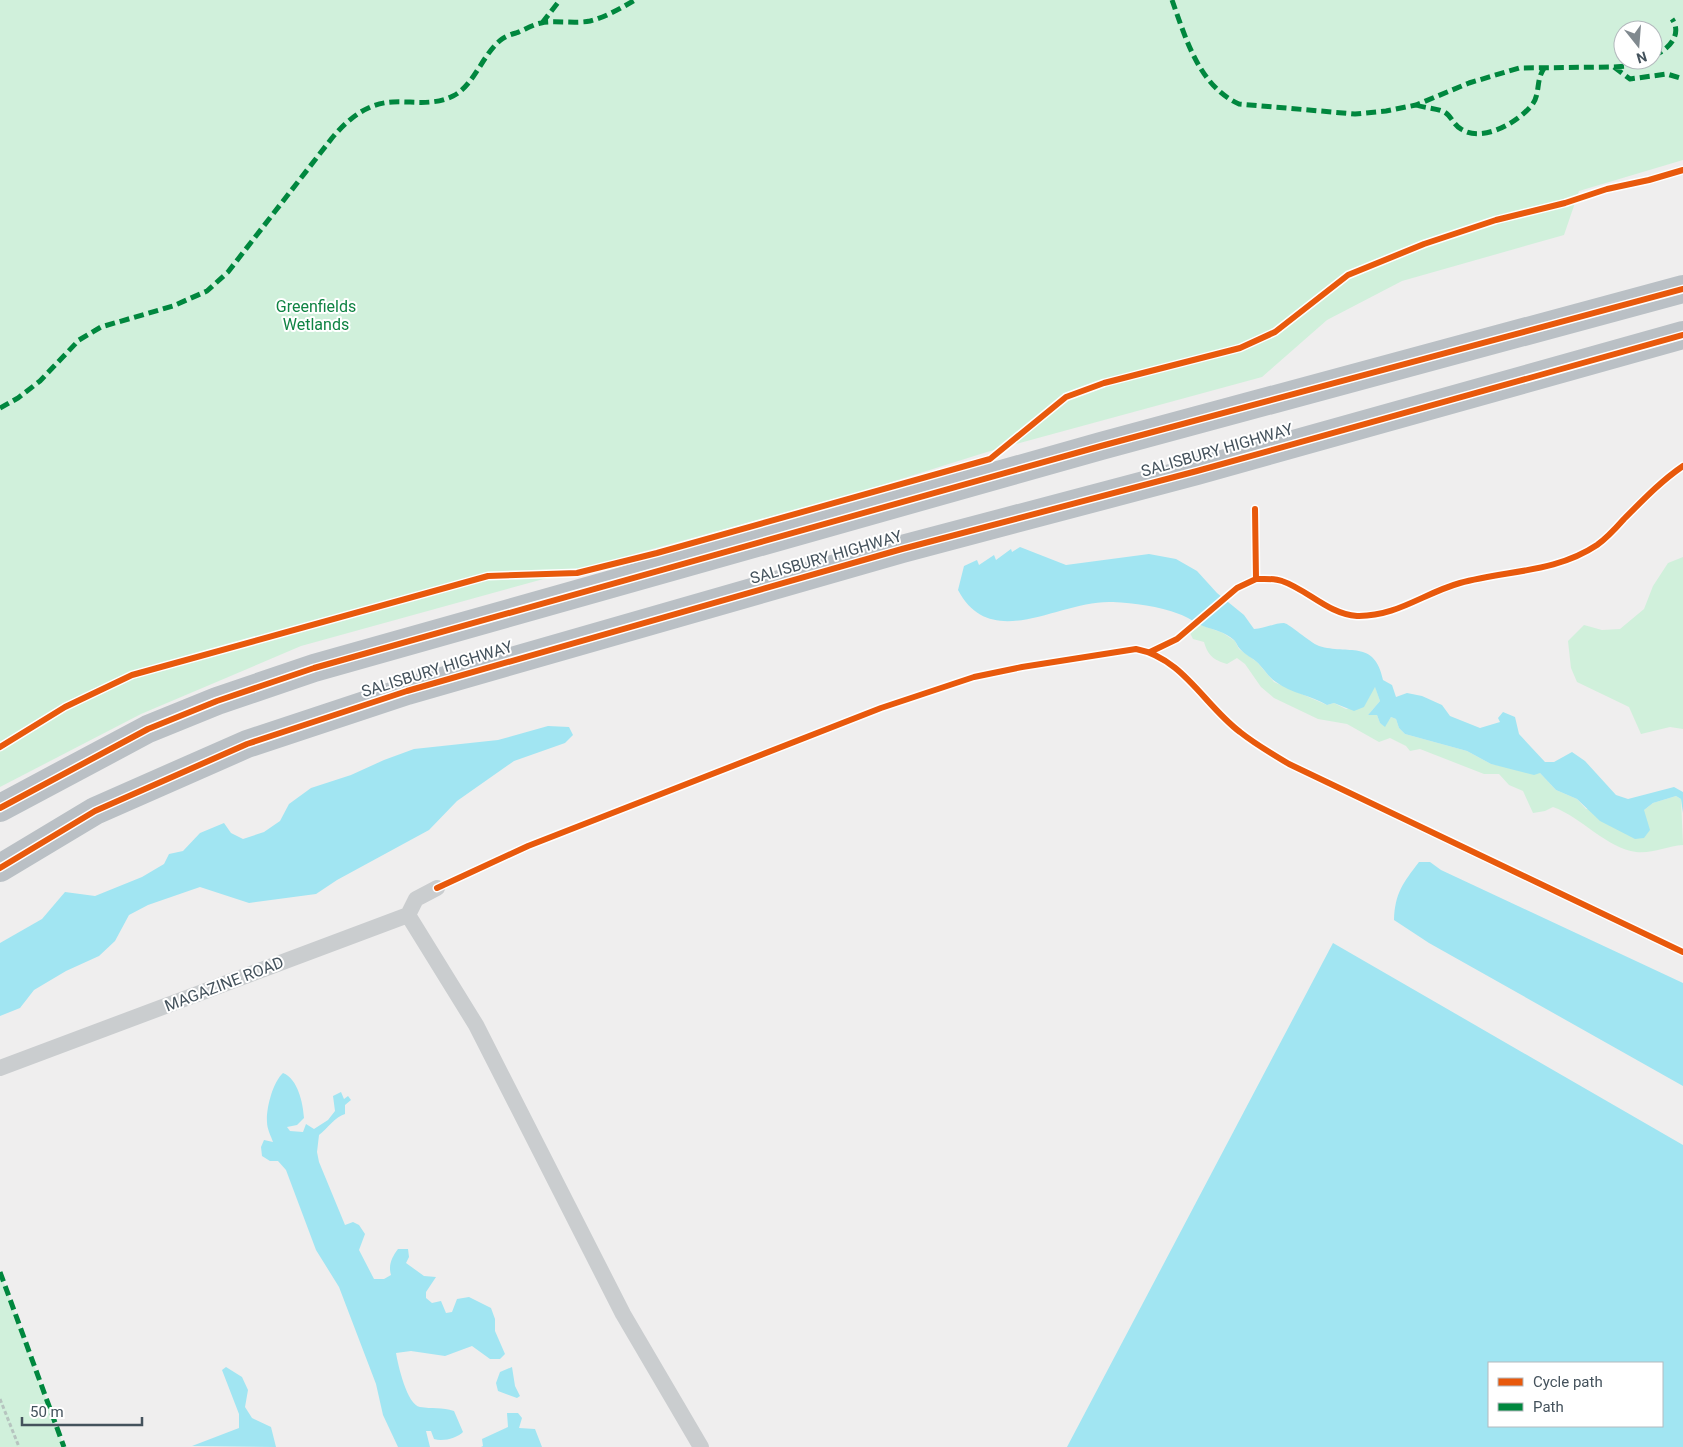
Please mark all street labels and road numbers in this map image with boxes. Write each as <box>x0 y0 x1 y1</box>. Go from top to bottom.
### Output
street label: SALISBURY HIGHWAY <box>1139 419 1295 481</box>
street label: SALISBURY HIGHWAY <box>748 526 904 588</box>
street label: SALISBURY HIGHWAY <box>359 637 515 701</box>
street label: MAGAZINE ROAD <box>162 953 286 1015</box>

